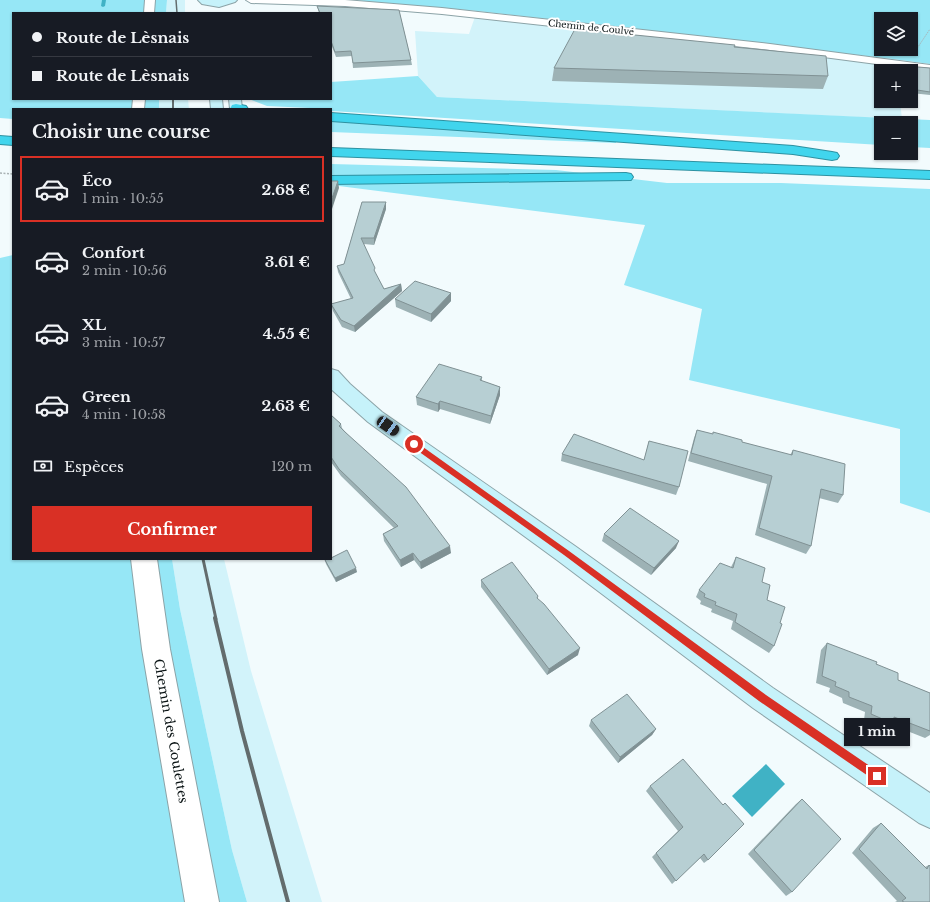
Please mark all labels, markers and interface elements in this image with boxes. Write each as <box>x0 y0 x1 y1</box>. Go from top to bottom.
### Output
map controls <box>874 12 918 160</box>
button: layers <box>874 12 918 56</box>
street label: Chemin de Coulvé <box>547 17 635 37</box>
text: Route de Lèsnais <box>56 28 189 47</box>
button: + <box>874 64 918 108</box>
text: Route de Lèsnais <box>56 66 189 85</box>
button: − <box>874 116 918 160</box>
text: Choisir une course <box>32 121 210 143</box>
icon: car <box>34 171 70 207</box>
text: Éco <box>82 171 112 190</box>
text: 2.68 € <box>261 180 310 199</box>
text: 1 min · 10:55 <box>82 190 164 207</box>
icon: car <box>34 243 70 279</box>
text: Confort <box>82 243 145 262</box>
text: 3.61 € <box>265 252 310 271</box>
text: 2 min · 10:56 <box>82 262 167 279</box>
icon: car <box>34 315 70 351</box>
text: XL <box>82 315 106 334</box>
text: 4.55 € <box>263 324 310 343</box>
text: 3 min · 10:57 <box>82 334 165 351</box>
icon: car <box>34 387 70 423</box>
text: Green <box>82 387 131 406</box>
text: 2.63 € <box>261 396 310 415</box>
text: 4 min · 10:58 <box>82 406 166 423</box>
car <box>375 414 401 438</box>
route start <box>405 435 423 453</box>
icon: cash <box>32 455 54 477</box>
text: Espèces <box>64 457 124 476</box>
text: 120 m <box>271 458 312 475</box>
button: Confirmer <box>32 506 312 552</box>
street label: Chemin des Coulettes <box>150 658 192 805</box>
callout: 1 min <box>844 718 910 746</box>
text: 1 min <box>858 723 896 740</box>
route end <box>868 767 886 785</box>

